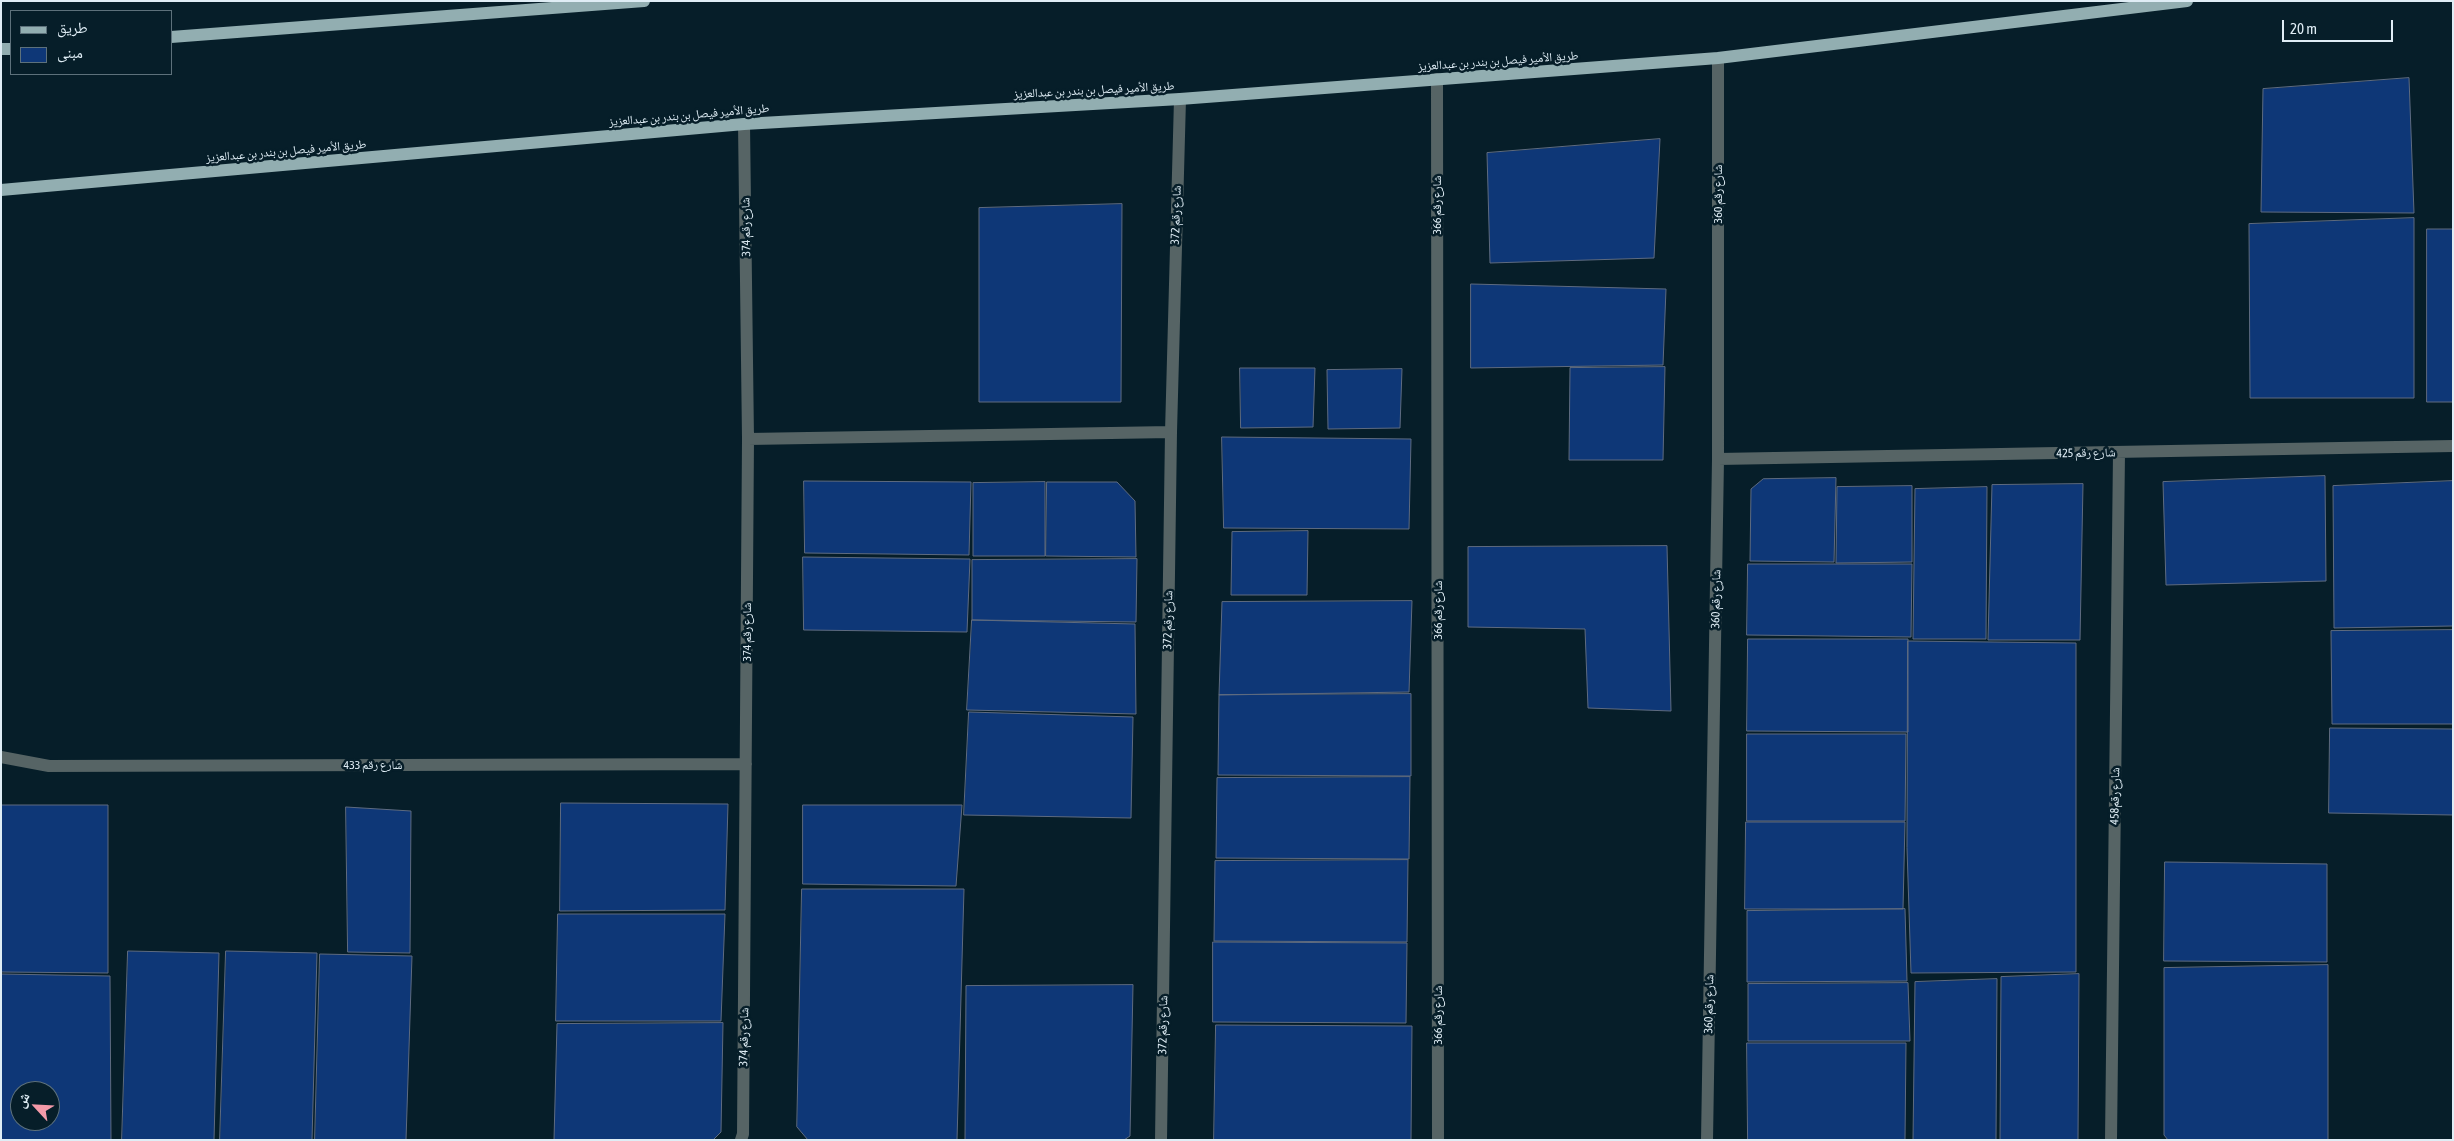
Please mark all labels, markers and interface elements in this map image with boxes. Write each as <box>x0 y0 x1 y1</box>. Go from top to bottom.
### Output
legend <box>10 10 172 75</box>
scale bar <box>2284 10 2395 42</box>
text: طريق <box>57 19 88 36</box>
text: 20 m <box>2290 20 2317 37</box>
text: مبنى <box>57 44 83 61</box>
street label: طريق الأمير فيصل بن بندر بن عبدالعزيز <box>1417 48 1579 74</box>
street label: طريق الأمير فيصل بن بندر بن عبدالعزيز <box>1013 79 1175 101</box>
street label: طريق الأمير فيصل بن بندر بن عبدالعزيز <box>608 101 770 129</box>
street label: طريق الأمير فيصل بن بندر بن عبدالعزيز <box>205 137 367 165</box>
street label: شارع رقم 360 <box>1711 164 1725 224</box>
street label: شارع رقم 366 <box>1430 175 1444 235</box>
street label: شارع رقم 372 <box>1168 185 1184 245</box>
street label: شارع رقم 374 <box>738 197 754 257</box>
street label: شارع رقم 425 <box>2056 445 2116 461</box>
street label: شارع رقم 360 <box>1708 569 1724 629</box>
street label: شارع رقم 366 <box>1431 580 1445 640</box>
street label: شارع رقم 372 <box>1160 590 1176 650</box>
street label: شارع رقم 374 <box>740 602 754 662</box>
street label: شارع رقم 433 <box>343 758 403 772</box>
street label: شارع رقم458 <box>2107 767 2123 825</box>
street label: شارع رقم 360 <box>1701 974 1717 1034</box>
street label: شارع رقم 366 <box>1431 985 1445 1045</box>
street label: شارع رقم 372 <box>1155 995 1171 1055</box>
street label: شارع رقم 374 <box>736 1007 752 1067</box>
north arrow <box>10 1081 60 1131</box>
text: ش <box>12 1090 33 1110</box>

